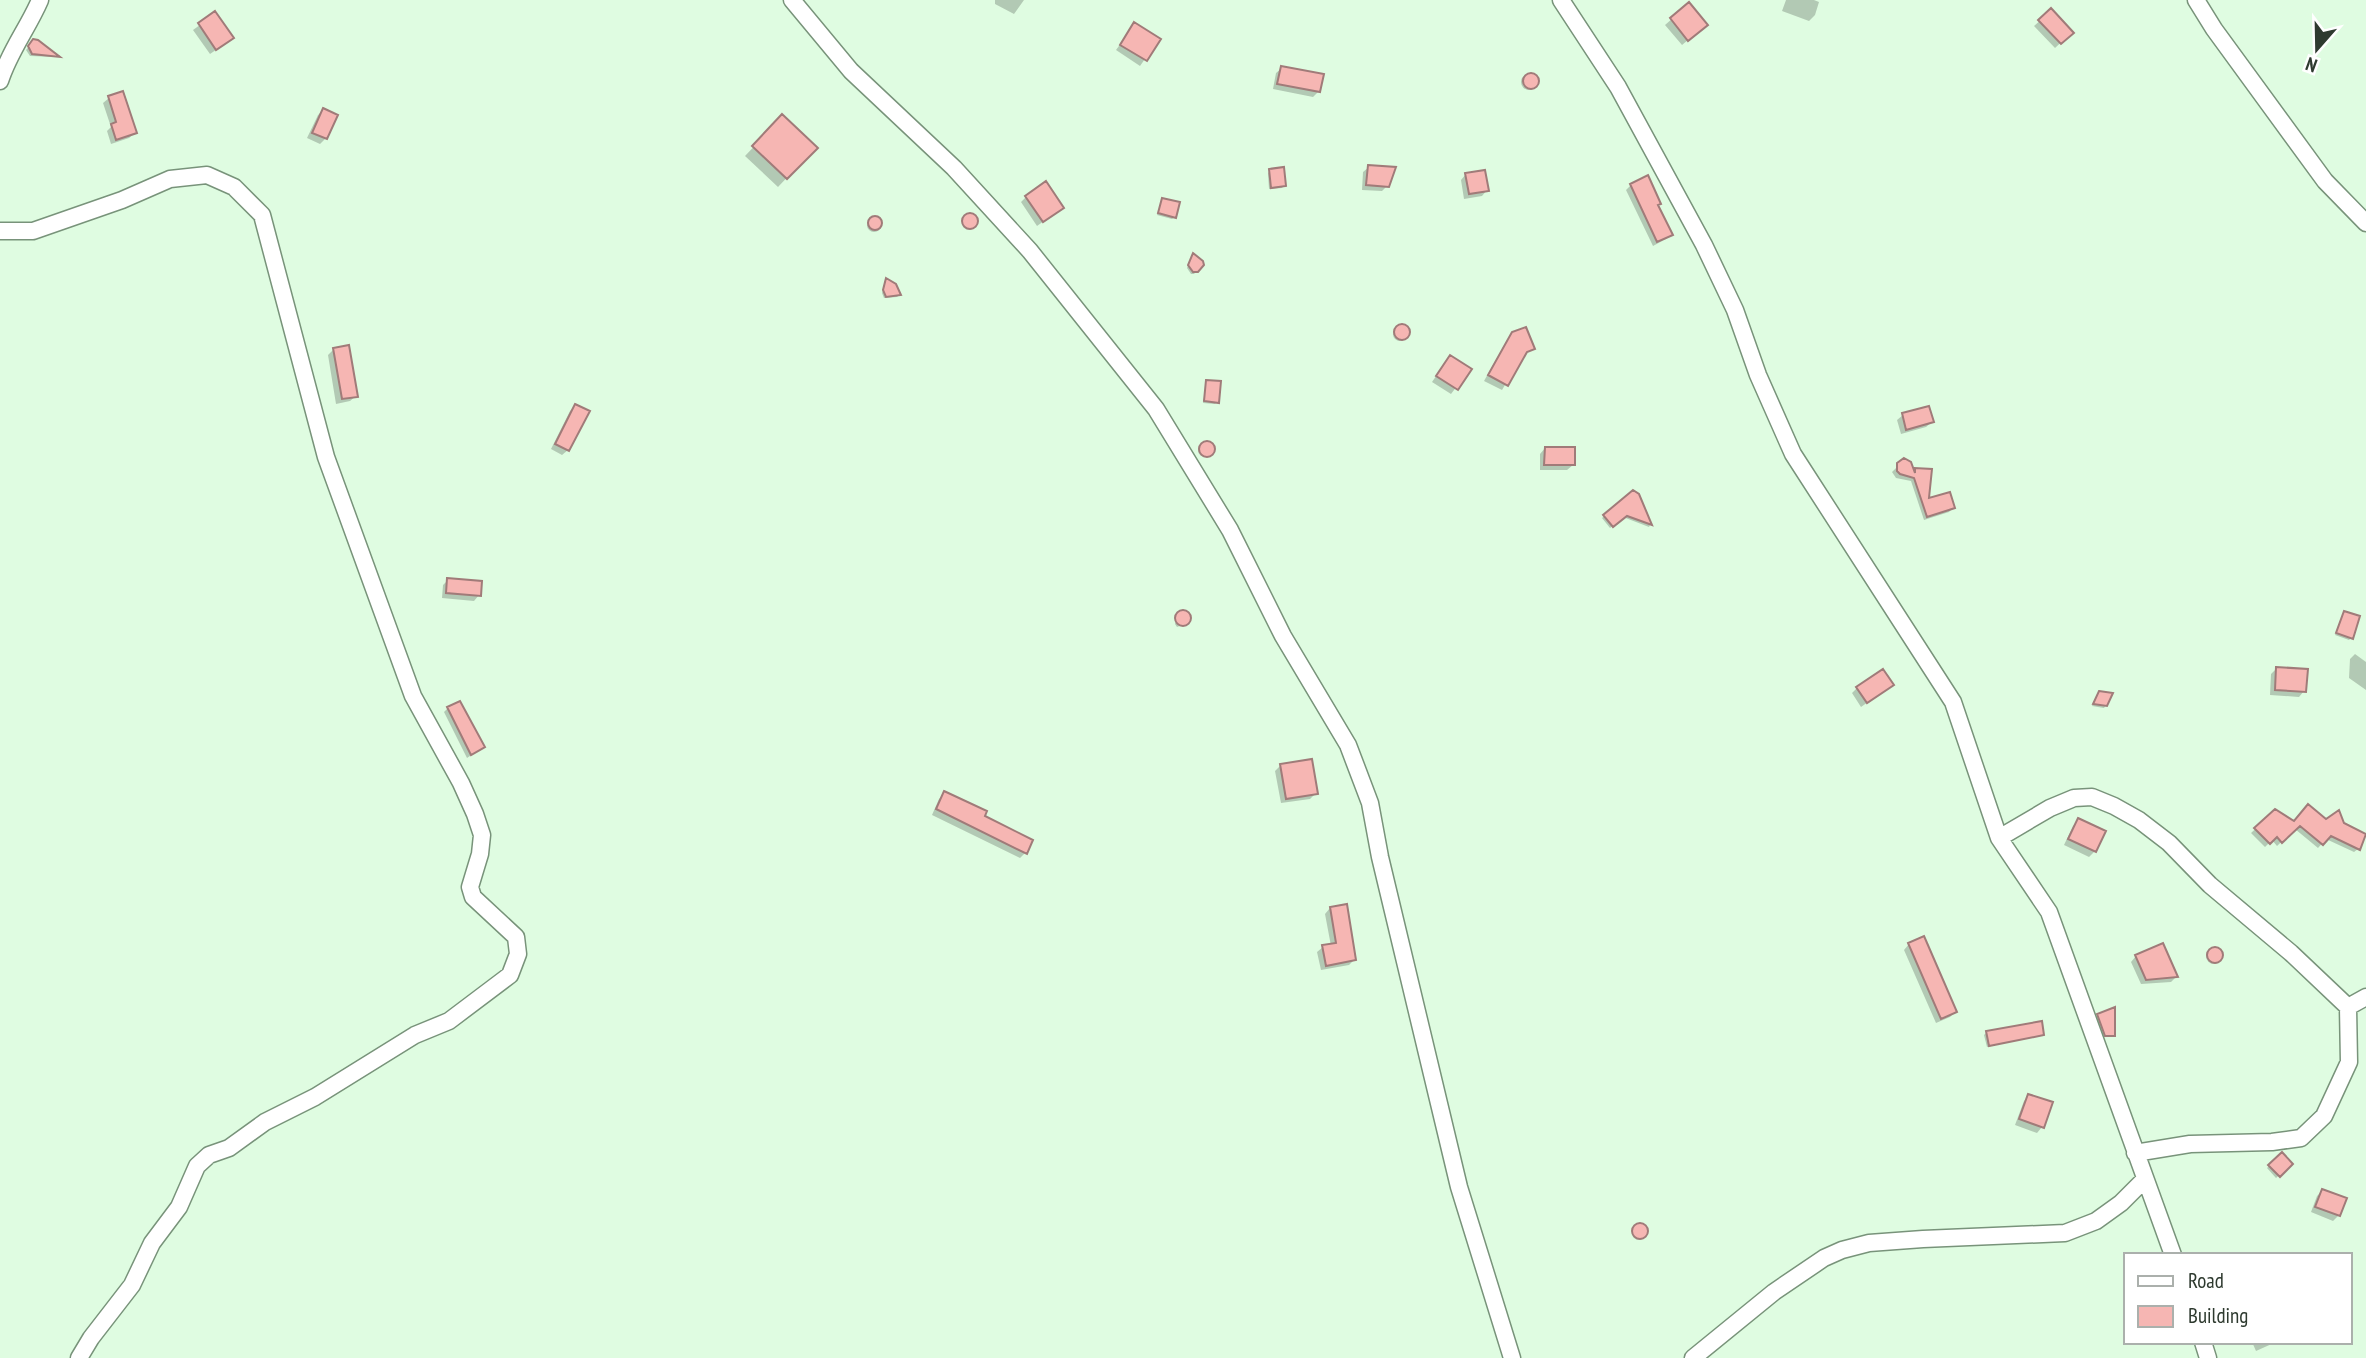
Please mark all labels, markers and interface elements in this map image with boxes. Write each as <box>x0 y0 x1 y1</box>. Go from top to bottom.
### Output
north arrow <box>2282 14 2352 84</box>
text: N <box>2302 52 2320 78</box>
legend <box>2124 1253 2352 1344</box>
text: Road <box>2188 1267 2224 1294</box>
text: Building <box>2188 1302 2248 1329</box>

